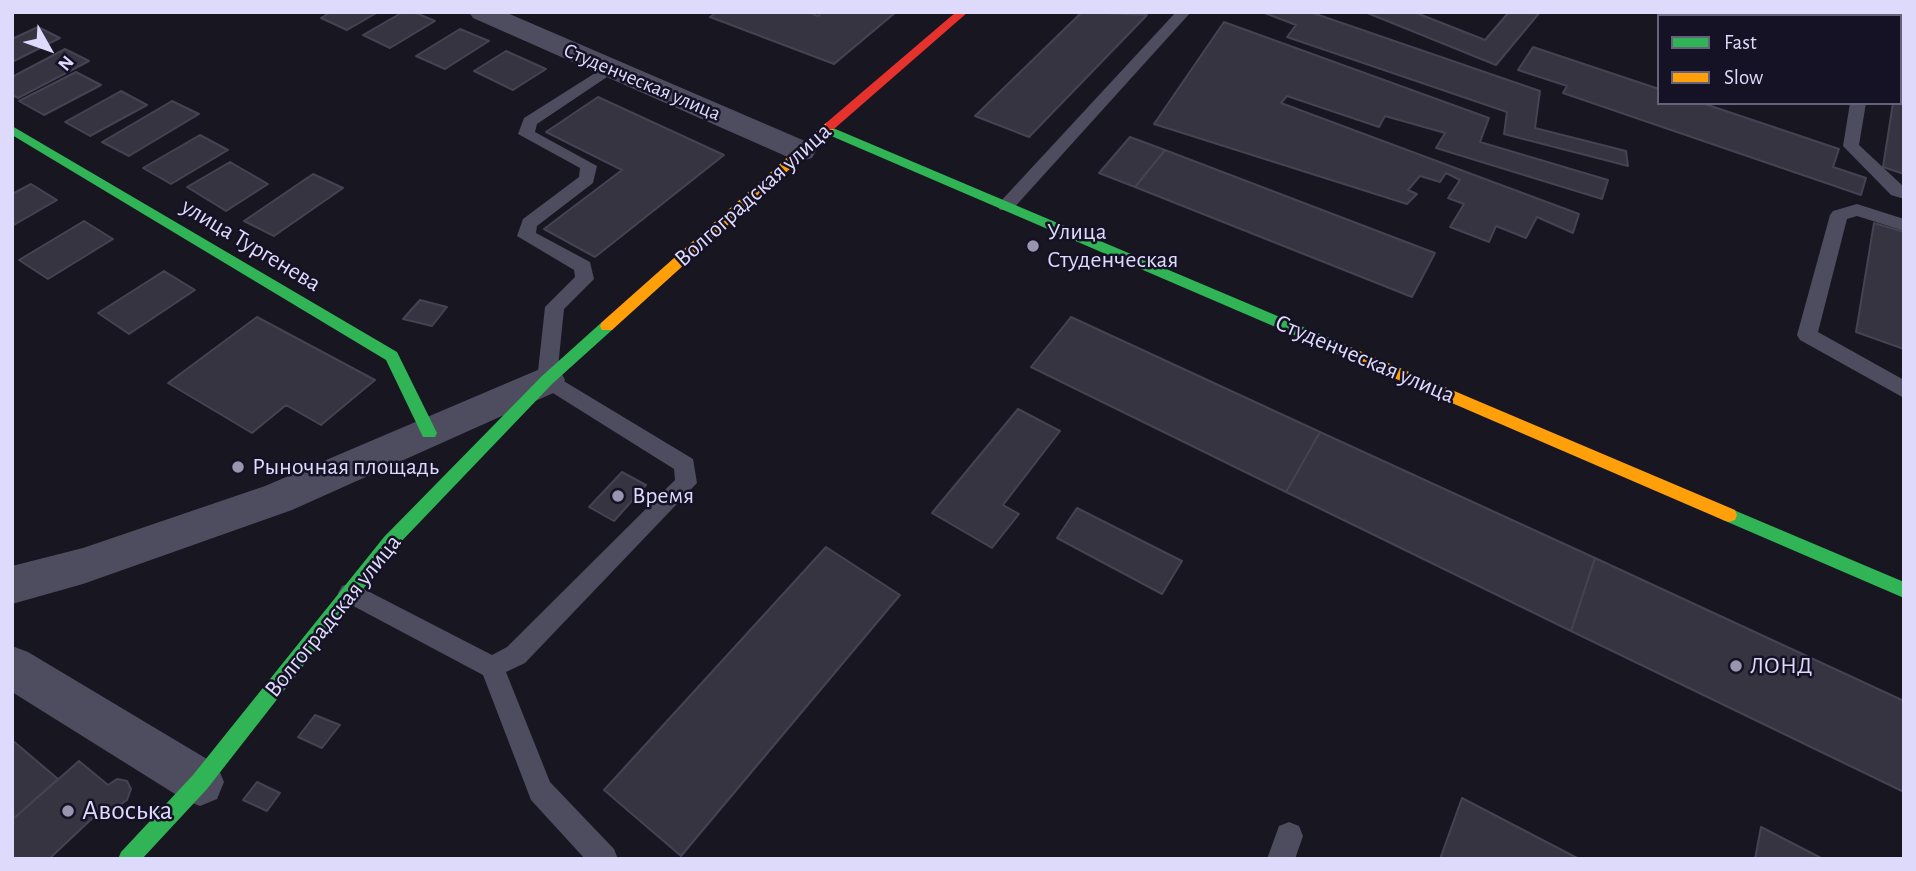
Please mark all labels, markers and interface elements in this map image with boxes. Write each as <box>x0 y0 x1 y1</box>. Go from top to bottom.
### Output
north arrow <box>14 14 84 84</box>
legend <box>1657 14 1902 105</box>
text: Fast <box>1724 32 1757 53</box>
street label: Студенческая улица <box>560 38 724 126</box>
text: N <box>54 52 77 74</box>
text: Slow <box>1724 67 1763 88</box>
street label: Волгоградская улица <box>669 117 837 273</box>
street label: улица Тургенева <box>176 192 326 298</box>
place label: Улица Студенческая <box>1047 218 1178 274</box>
marker: Улица Студенческая <box>1025 238 1041 254</box>
street label: Студенческая улица <box>1271 308 1459 410</box>
place label: Рыночная площадь <box>252 453 439 481</box>
marker: Рыночная площадь <box>230 459 246 475</box>
place label: Время <box>632 482 694 510</box>
marker: Время <box>610 488 626 504</box>
street label: Волгоградская улица <box>258 529 408 703</box>
place label: ЛОНД <box>1750 652 1813 680</box>
marker: ЛОНД <box>1728 658 1744 674</box>
place label: Авоська <box>82 794 172 828</box>
marker: Авоська <box>60 803 76 819</box>

